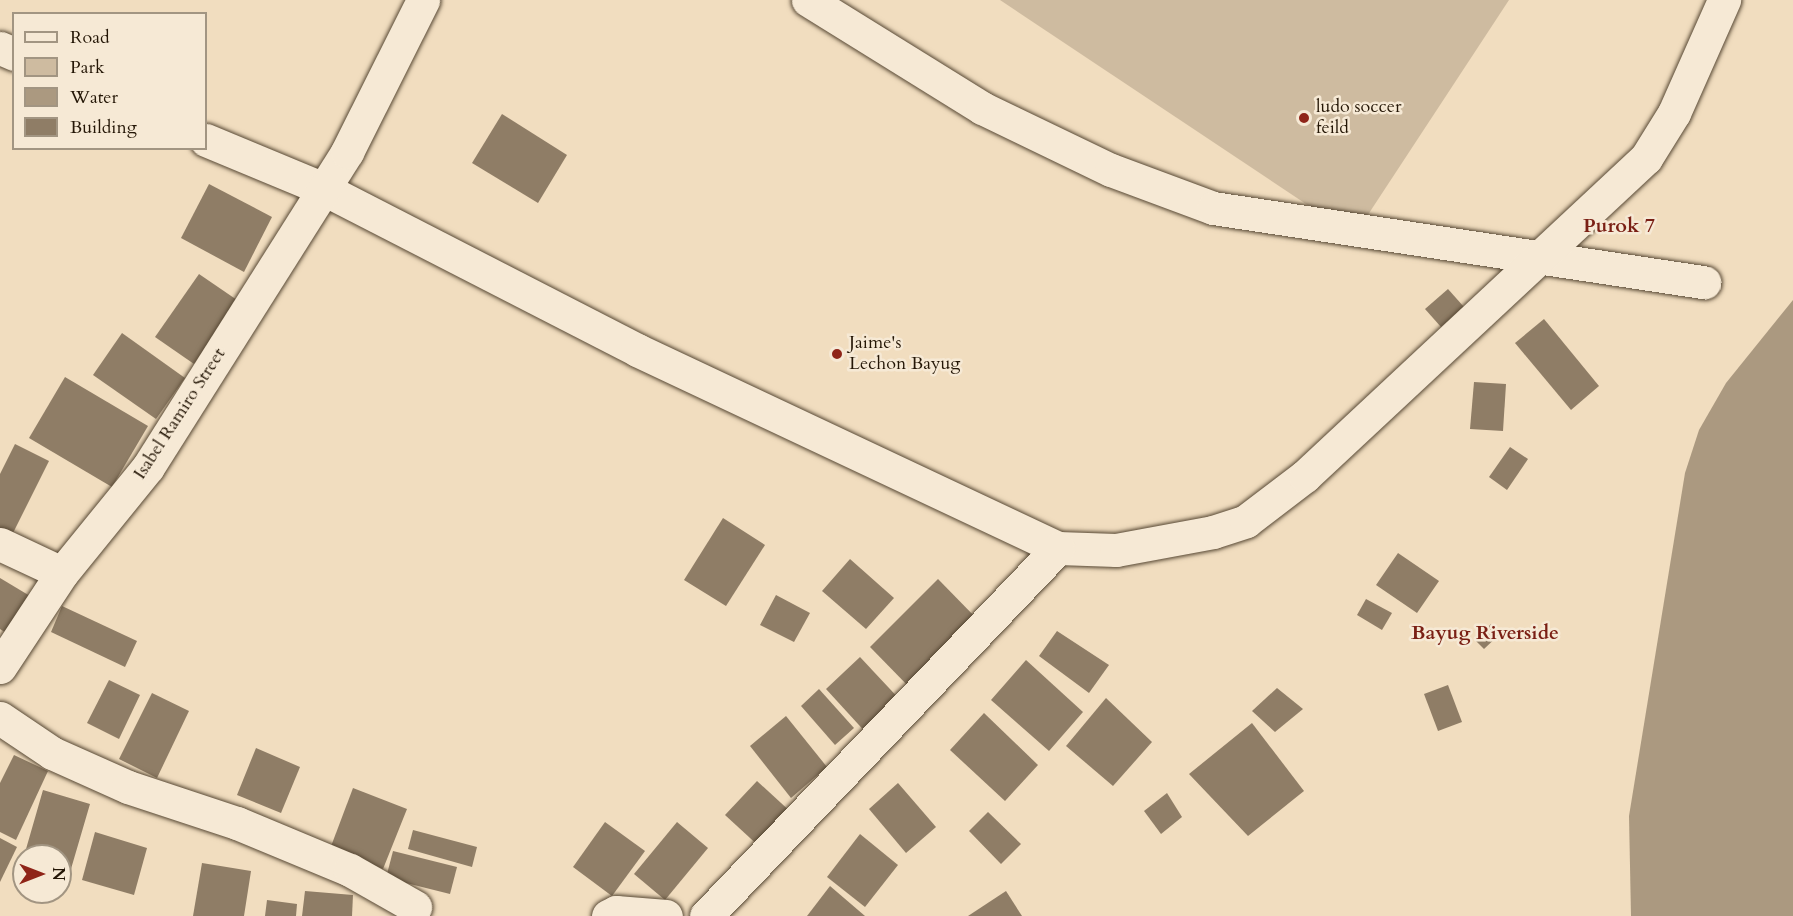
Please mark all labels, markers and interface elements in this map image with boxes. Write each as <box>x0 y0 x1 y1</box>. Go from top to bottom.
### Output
legend <box>12 12 207 150</box>
text: Road <box>70 25 110 50</box>
text: Park <box>70 55 105 80</box>
text: Water <box>70 85 118 110</box>
place label: ludo soccer feild <box>1316 97 1402 140</box>
marker: ludo soccer feild <box>1297 111 1311 125</box>
text: Building <box>70 115 137 140</box>
district label: Purok 7 <box>1583 213 1655 237</box>
place label: Jaime's Lechon Bayug <box>849 333 960 376</box>
street label: Isabel Ramiro Street <box>130 344 230 484</box>
marker: Jaime's Lechon Bayug <box>830 347 844 361</box>
district label: Bayug Riverside <box>1411 620 1559 644</box>
north arrow <box>12 844 72 904</box>
text: N <box>47 867 69 881</box>

